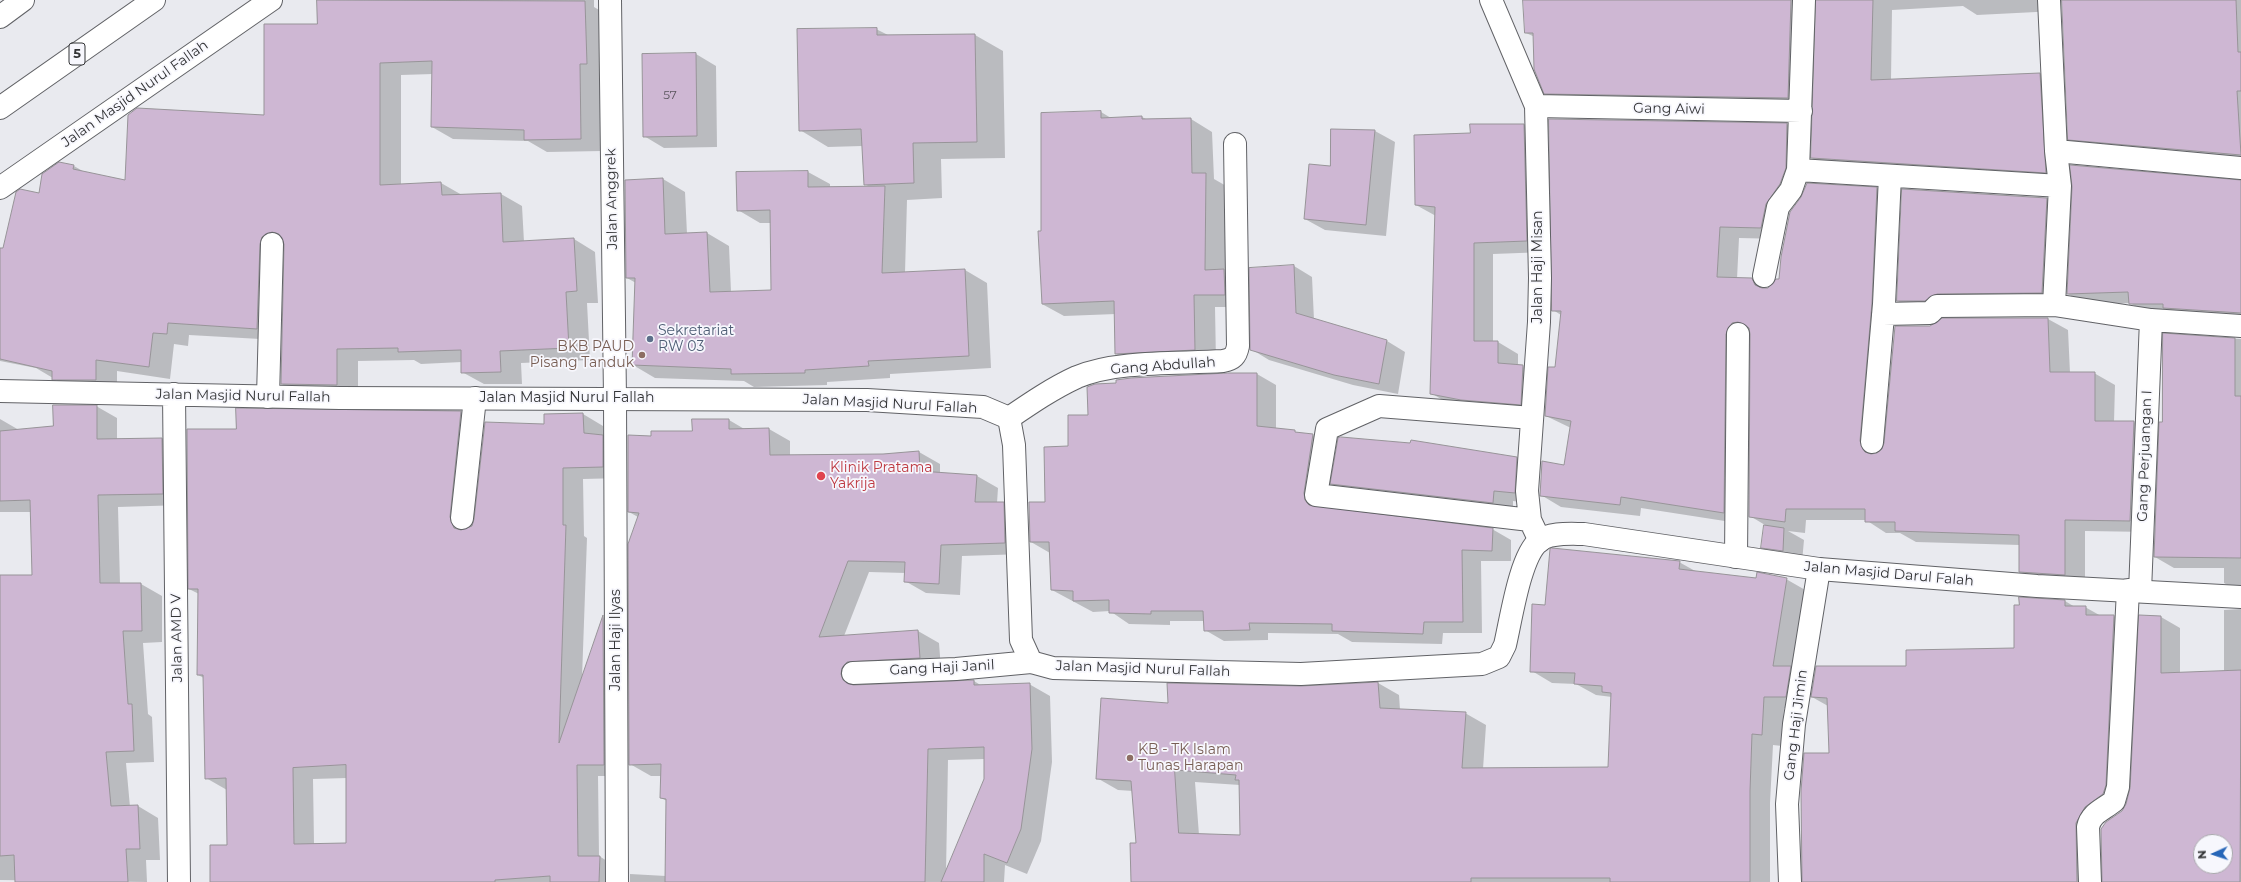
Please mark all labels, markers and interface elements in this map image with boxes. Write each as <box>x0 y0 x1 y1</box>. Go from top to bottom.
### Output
street label: Jalan Masjid Nurul Fallah <box>59 37 211 151</box>
road number: 5 <box>69 43 85 65</box>
house number: 57 <box>663 88 677 102</box>
street label: Gang Aiwi <box>1633 100 1705 118</box>
street label: Jalan Anggrek <box>603 148 621 250</box>
street label: Jalan Haji Misan <box>1530 210 1546 324</box>
place label: Sekretariat RW 03 <box>658 323 734 356</box>
marker: Sekretariat RW 03 <box>645 334 655 344</box>
place label: BKB PAUD Pisang Tanduk <box>530 339 634 372</box>
marker: BKB PAUD Pisang Tanduk <box>637 350 647 360</box>
street label: Gang Abdullah <box>1110 354 1216 378</box>
street label: Jalan Masjid Nurul Fallah <box>155 386 331 406</box>
street label: Jalan Masjid Nurul Fallah <box>480 390 654 406</box>
street label: Gang Perjuangan I <box>2134 390 2156 522</box>
street label: Jalan Masjid Nurul Fallah <box>802 391 978 417</box>
place label: Klinik Pratama Yakrija <box>830 460 933 492</box>
marker: Klinik Pratama Yakrija <box>815 470 827 482</box>
street label: Jalan Masjid Darul Falah <box>1803 558 1975 590</box>
street label: Jalan Haji Ilyas <box>608 589 624 691</box>
street label: Jalan AMD V <box>168 593 186 683</box>
street label: Gang Haji Janil <box>889 657 995 679</box>
street label: Jalan Masjid Nurul Fallah <box>1055 658 1231 680</box>
street label: Gang Haji Jimin <box>1781 669 1811 781</box>
place label: KB - TK Islam Tunas Harapan <box>1138 742 1244 774</box>
marker: KB - TK Islam Tunas Harapan <box>1125 753 1135 763</box>
north arrow <box>2193 834 2233 874</box>
text: N <box>2195 850 2209 859</box>

